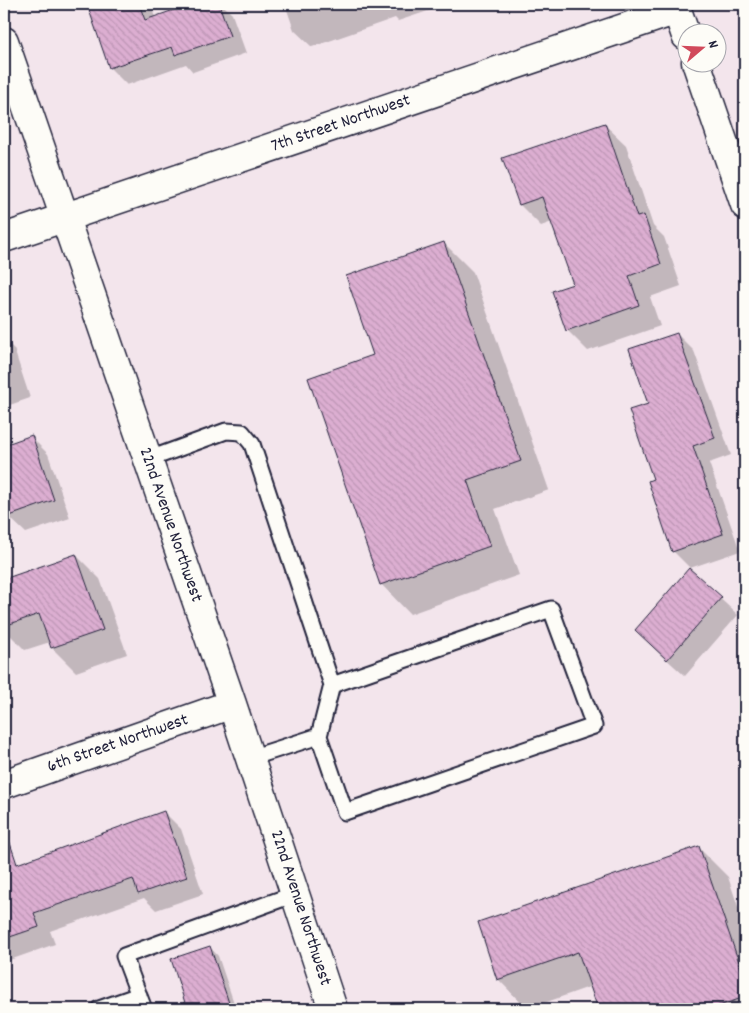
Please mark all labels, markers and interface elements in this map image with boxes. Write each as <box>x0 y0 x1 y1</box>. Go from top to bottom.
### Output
north arrow <box>676 22 726 72</box>
text: N <box>702 38 723 51</box>
street label: 7th Street Northwest <box>268 88 414 160</box>
street label: 22nd Avenue Northwest <box>132 444 208 606</box>
street label: 6th Street Northwest <box>44 708 192 780</box>
street label: 22nd Avenue Northwest <box>263 827 337 989</box>

